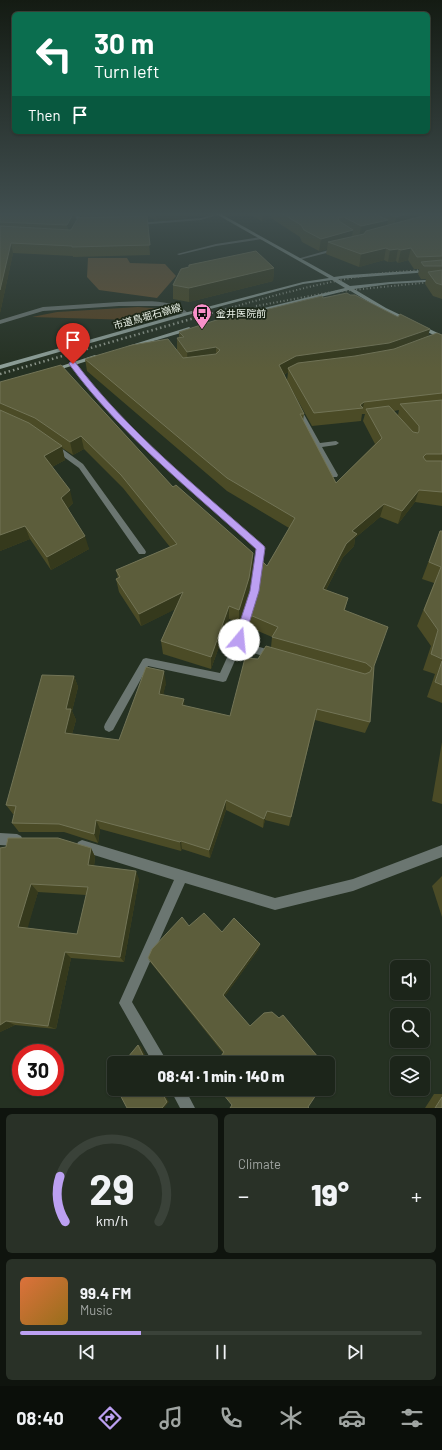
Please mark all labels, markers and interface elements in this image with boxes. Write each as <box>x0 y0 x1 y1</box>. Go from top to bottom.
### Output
text: 30 m <box>94 26 154 60</box>
icon: left <box>28 28 80 80</box>
text: Turn left <box>94 60 160 82</box>
icon: arrive <box>69 104 91 126</box>
text: Then <box>28 106 61 124</box>
street label: 市道鳥堀石嶺線 <box>112 301 182 331</box>
bus stop icon: 金井医院前 <box>191 302 213 330</box>
place label: 金井医院前 <box>216 307 266 319</box>
pin <box>56 323 90 364</box>
icon: arrive <box>62 329 84 351</box>
position arrow <box>218 619 260 661</box>
map controls <box>390 960 430 1096</box>
button: sound <box>390 960 430 1000</box>
button: search <box>390 1008 430 1048</box>
speed limit sign: 30 <box>12 1044 64 1096</box>
button: layers <box>390 1056 430 1096</box>
text: 08:41 · 1 min · 140 m <box>158 1067 284 1085</box>
text: Climate <box>238 1156 281 1172</box>
text: 29 <box>89 1162 135 1212</box>
text: 19° <box>311 1176 349 1212</box>
text: − <box>238 1182 249 1208</box>
text: + <box>411 1182 422 1208</box>
text: km/h <box>96 1211 128 1228</box>
text: 99.4 FM <box>80 1284 131 1302</box>
text: Music <box>80 1302 113 1318</box>
icon: previous <box>76 1341 98 1363</box>
icon: pause <box>210 1341 232 1363</box>
icon: next <box>344 1341 366 1363</box>
icon: directions <box>96 1404 124 1432</box>
icon: music <box>157 1404 185 1432</box>
icon: phone <box>217 1404 245 1432</box>
icon: climate <box>277 1404 305 1432</box>
icon: car <box>338 1404 366 1432</box>
icon: filters <box>398 1404 426 1432</box>
text: 08:40 <box>16 1407 64 1429</box>

